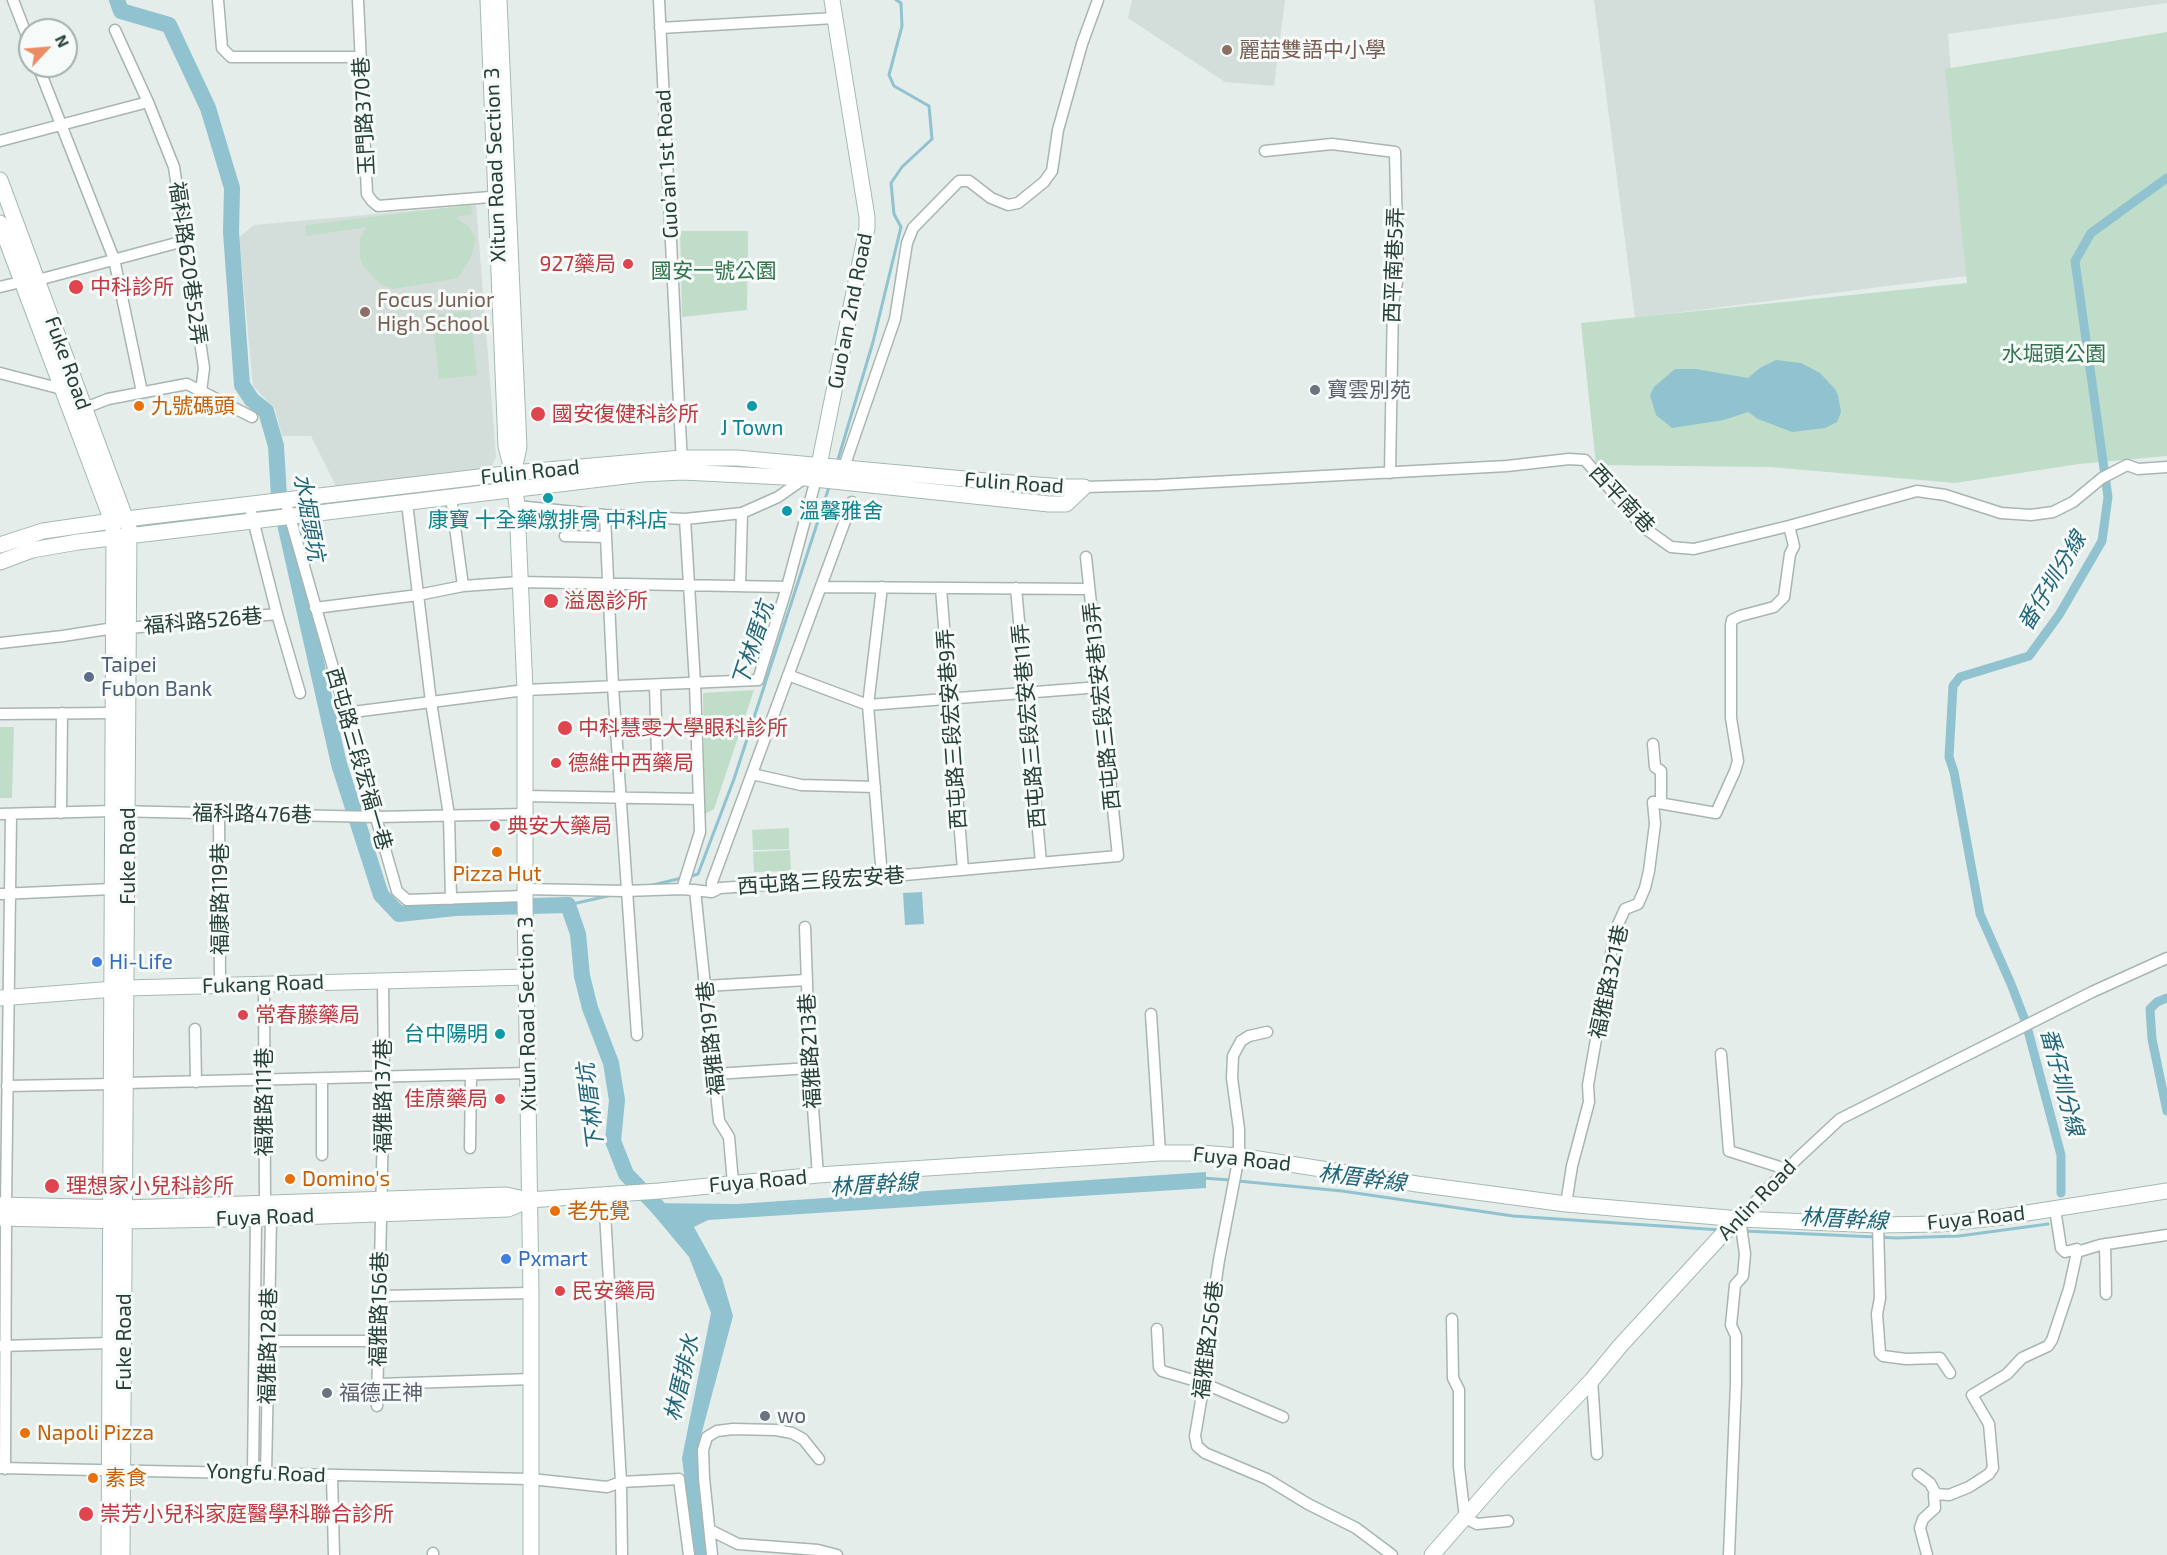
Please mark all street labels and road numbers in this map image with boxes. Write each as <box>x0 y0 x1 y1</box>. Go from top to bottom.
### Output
street label: 玉門路370巷 <box>348 56 380 176</box>
street label: Xitun Road Section 3 <box>479 67 511 263</box>
street label: Guo’an 1st Road <box>651 89 683 239</box>
street label: 福科路620巷52弄 <box>164 180 212 346</box>
street label: 西平南巷5弄 <box>1379 206 1409 324</box>
street label: Guo’an 2nd Road <box>823 231 877 391</box>
street label: Fuke Road <box>39 313 97 413</box>
street label: Fulin Road <box>479 454 581 490</box>
street label: 西平南巷 <box>1584 460 1660 538</box>
street label: Fulin Road <box>963 467 1065 499</box>
street label: 西屯路三段宏安巷13弄 <box>1079 601 1125 811</box>
street label: 福科路526巷 <box>143 603 263 639</box>
street label: 西屯路三段宏安巷11弄 <box>1007 622 1051 830</box>
street label: 西屯路三段宏安巷9弄 <box>932 628 972 830</box>
street label: 西屯路三段宏福一巷 <box>321 665 397 853</box>
street label: 福科路476巷 <box>192 800 312 828</box>
street label: Fuke Road <box>115 807 141 905</box>
street label: 福康路119巷 <box>207 843 233 955</box>
street label: 西屯路三段宏安巷 <box>736 863 906 899</box>
street label: Xitun Road Section 3 <box>513 916 541 1112</box>
street label: 福雅路321巷 <box>1585 923 1633 1041</box>
street label: Fukang Road <box>202 969 324 999</box>
street label: 福雅路197巷 <box>692 979 730 1097</box>
street label: 福雅路213巷 <box>794 993 826 1109</box>
street label: 福雅路137巷 <box>370 1039 396 1153</box>
street label: 福雅路111巷 <box>251 1047 277 1157</box>
street label: Fuya Road <box>1192 1141 1292 1177</box>
street label: Anlin Road <box>1713 1155 1801 1245</box>
street label: Fuya Road <box>708 1164 808 1198</box>
street label: Fuya Road <box>1926 1200 2026 1236</box>
street label: Fuya Road <box>215 1203 315 1231</box>
street label: 福雅路156巷 <box>365 1251 393 1367</box>
street label: 福雅路256巷 <box>1188 1279 1228 1401</box>
street label: 福雅路128巷 <box>254 1287 282 1405</box>
street label: Fuke Road <box>111 1293 137 1391</box>
street label: Yongfu Road <box>206 1458 326 1488</box>

